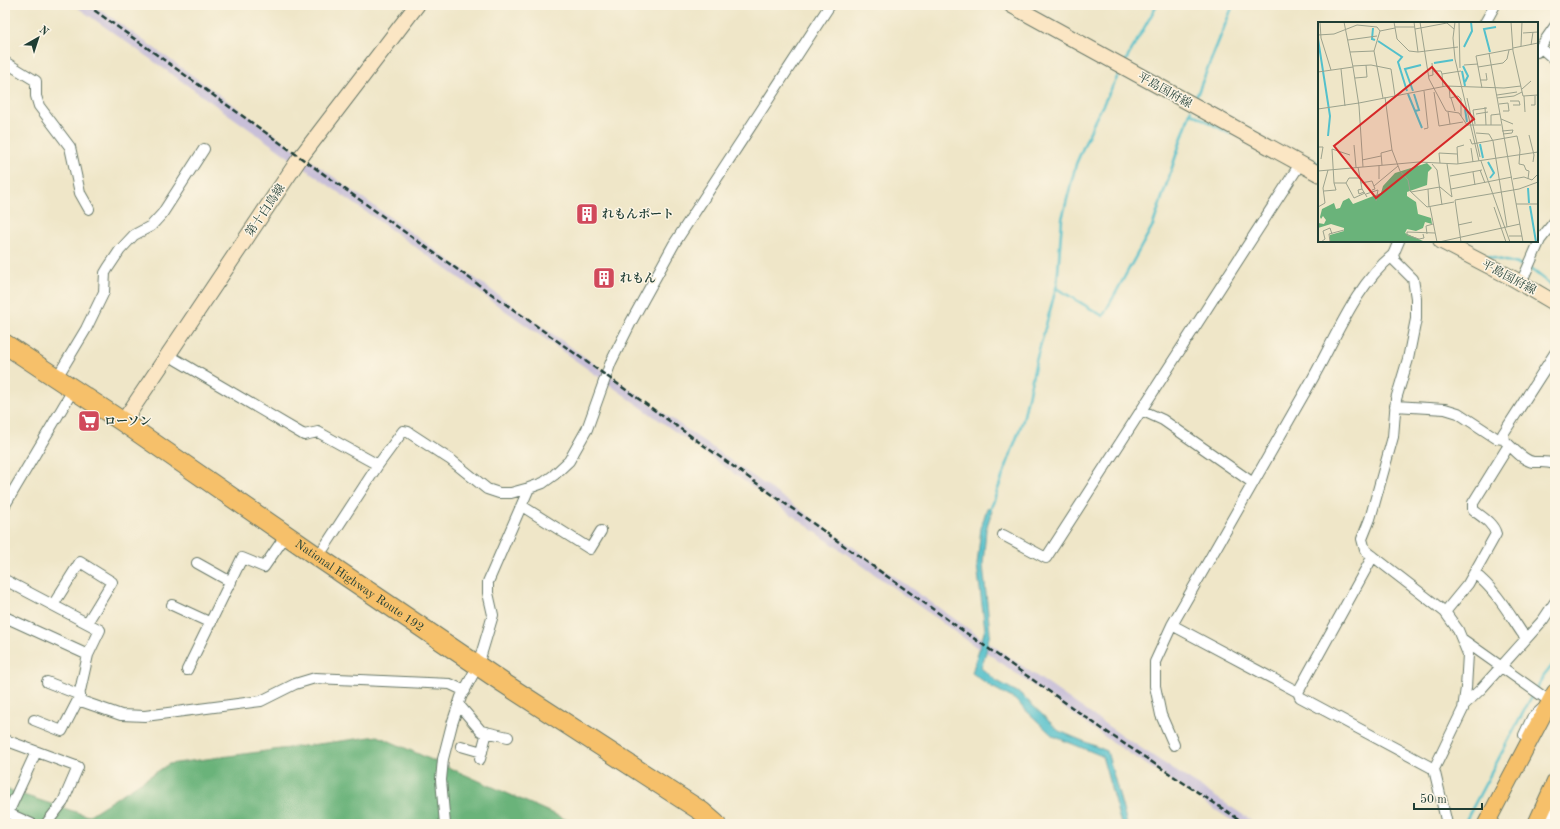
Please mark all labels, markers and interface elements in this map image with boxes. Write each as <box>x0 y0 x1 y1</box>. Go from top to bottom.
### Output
north arrow <box>18 18 58 58</box>
inset map <box>1318 22 1538 242</box>
text: N <box>37 24 51 39</box>
street label: 平島国府線 <box>1135 69 1195 111</box>
street label: 第十白鳥線 <box>242 181 288 239</box>
building icon: れもんポート <box>574 201 600 227</box>
place label: れもんポート <box>602 208 674 221</box>
street label: 平島国府線 <box>1479 257 1539 297</box>
building icon: れもん <box>591 265 617 291</box>
place label: れもん <box>620 272 656 285</box>
supermarket icon: ローソン <box>76 408 102 434</box>
place label: ローソン <box>104 416 152 428</box>
street label: National Highway Route 192 <box>293 538 426 634</box>
scale bar <box>1414 785 1482 811</box>
text: 50 m <box>1420 793 1447 806</box>

